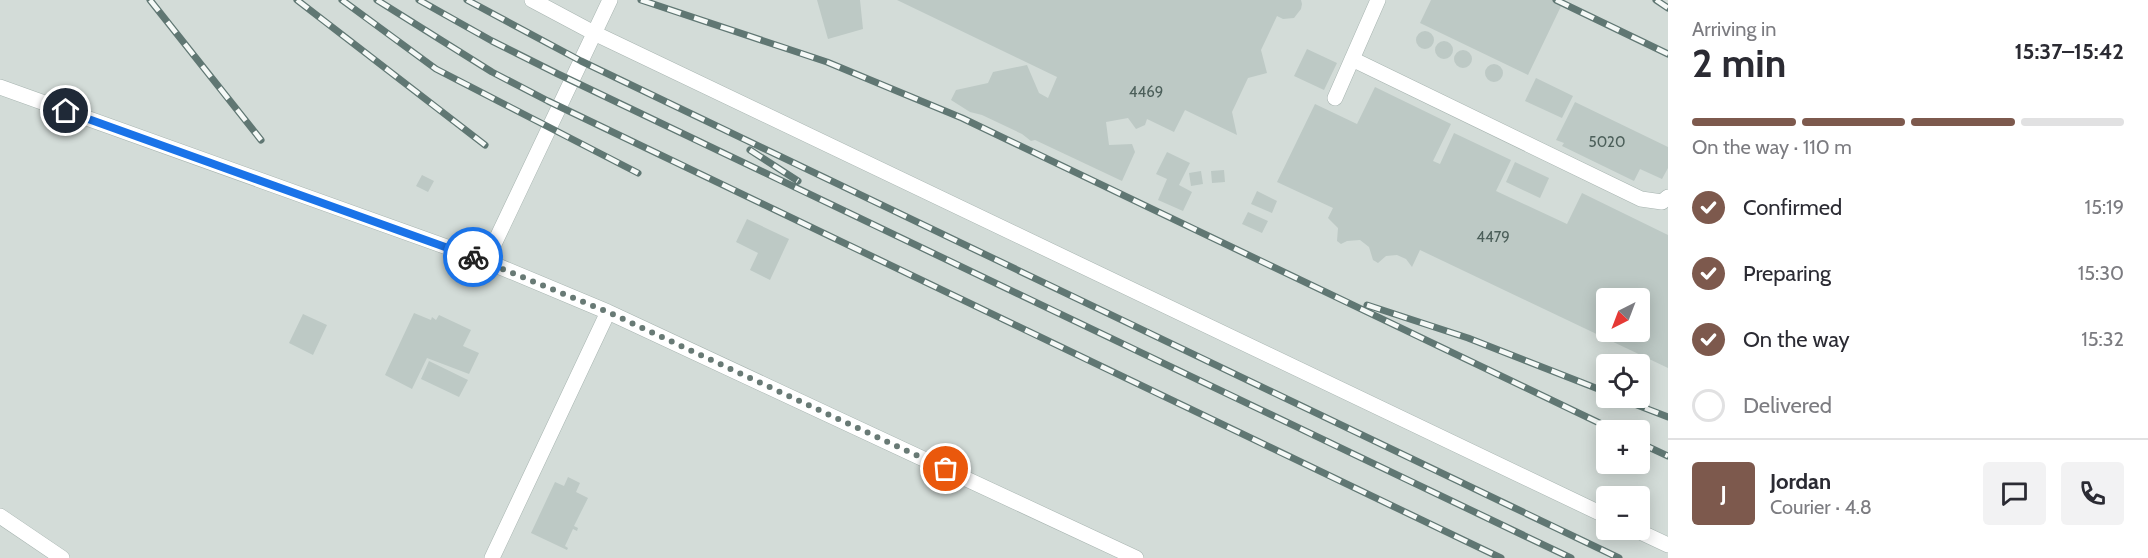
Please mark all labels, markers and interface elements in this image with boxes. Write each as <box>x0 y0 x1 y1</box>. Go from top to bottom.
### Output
text: Arriving in <box>1692 17 1776 41</box>
text: 15:37–15:42 <box>2014 38 2124 65</box>
text: 2 min <box>1692 39 1786 87</box>
house number: 4469 <box>1129 83 1163 101</box>
pin <box>40 85 91 136</box>
icon: home <box>49 94 82 127</box>
house number: 5020 <box>1589 133 1625 151</box>
text: On the way · 110 m <box>1692 135 1852 159</box>
icon: check <box>1692 191 1725 224</box>
text: Confirmed <box>1743 194 1842 221</box>
text: 15:19 <box>2085 195 2124 219</box>
courier <box>443 227 503 287</box>
house number: 4479 <box>1476 228 1510 246</box>
icon: bike <box>457 241 490 274</box>
icon: check <box>1692 257 1725 290</box>
text: Preparing <box>1743 260 1831 287</box>
text: 15:30 <box>2078 261 2124 285</box>
north arrow <box>1596 288 1650 342</box>
map controls <box>1596 288 1650 540</box>
icon: check <box>1692 323 1725 356</box>
text: On the way <box>1743 326 1850 353</box>
text: 15:32 <box>2081 327 2124 351</box>
button: locate <box>1596 354 1650 408</box>
text: Delivered <box>1743 392 1832 419</box>
button: + <box>1596 420 1650 474</box>
pin <box>920 443 971 494</box>
icon: bag <box>929 452 962 485</box>
button: chat <box>1983 462 2046 525</box>
button: phone <box>2061 462 2124 525</box>
text: Jordan <box>1770 468 1831 495</box>
text: J <box>1720 480 1727 507</box>
button: − <box>1596 486 1650 540</box>
text: Courier · 4.8 <box>1770 495 1872 519</box>

